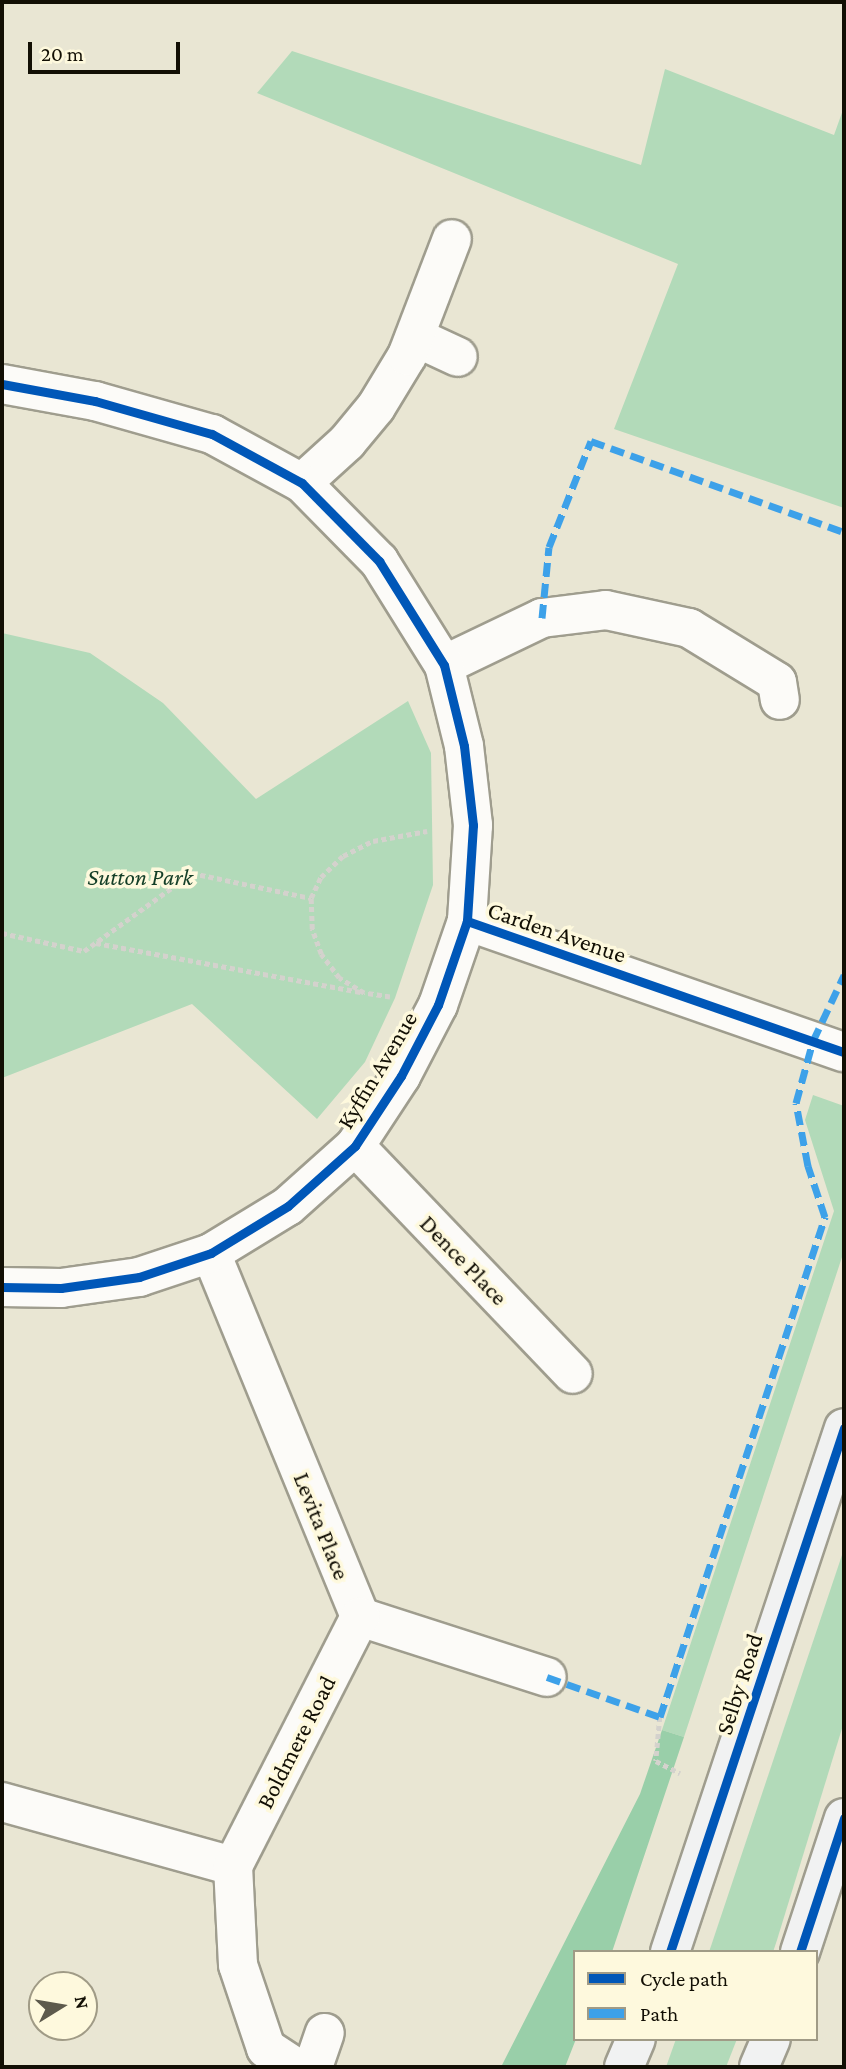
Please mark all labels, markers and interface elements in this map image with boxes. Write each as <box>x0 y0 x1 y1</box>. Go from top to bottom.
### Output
scale bar <box>32 28 184 72</box>
text: 20 m <box>41 42 84 66</box>
park label: Sutton Park <box>87 863 193 891</box>
street label: Carden Avenue <box>484 895 630 969</box>
street label: Kyffin Avenue <box>331 1006 423 1134</box>
street label: Dence Place <box>414 1209 514 1311</box>
street label: Levita Place <box>287 1468 357 1584</box>
street label: Selby Road <box>709 1630 769 1738</box>
street label: Boldmere Road <box>250 1671 342 1813</box>
legend <box>573 1950 818 2041</box>
text: Cycle path <box>640 1967 728 1991</box>
north arrow <box>28 1971 98 2041</box>
text: N <box>71 1994 94 2011</box>
text: Path <box>640 2002 678 2026</box>

